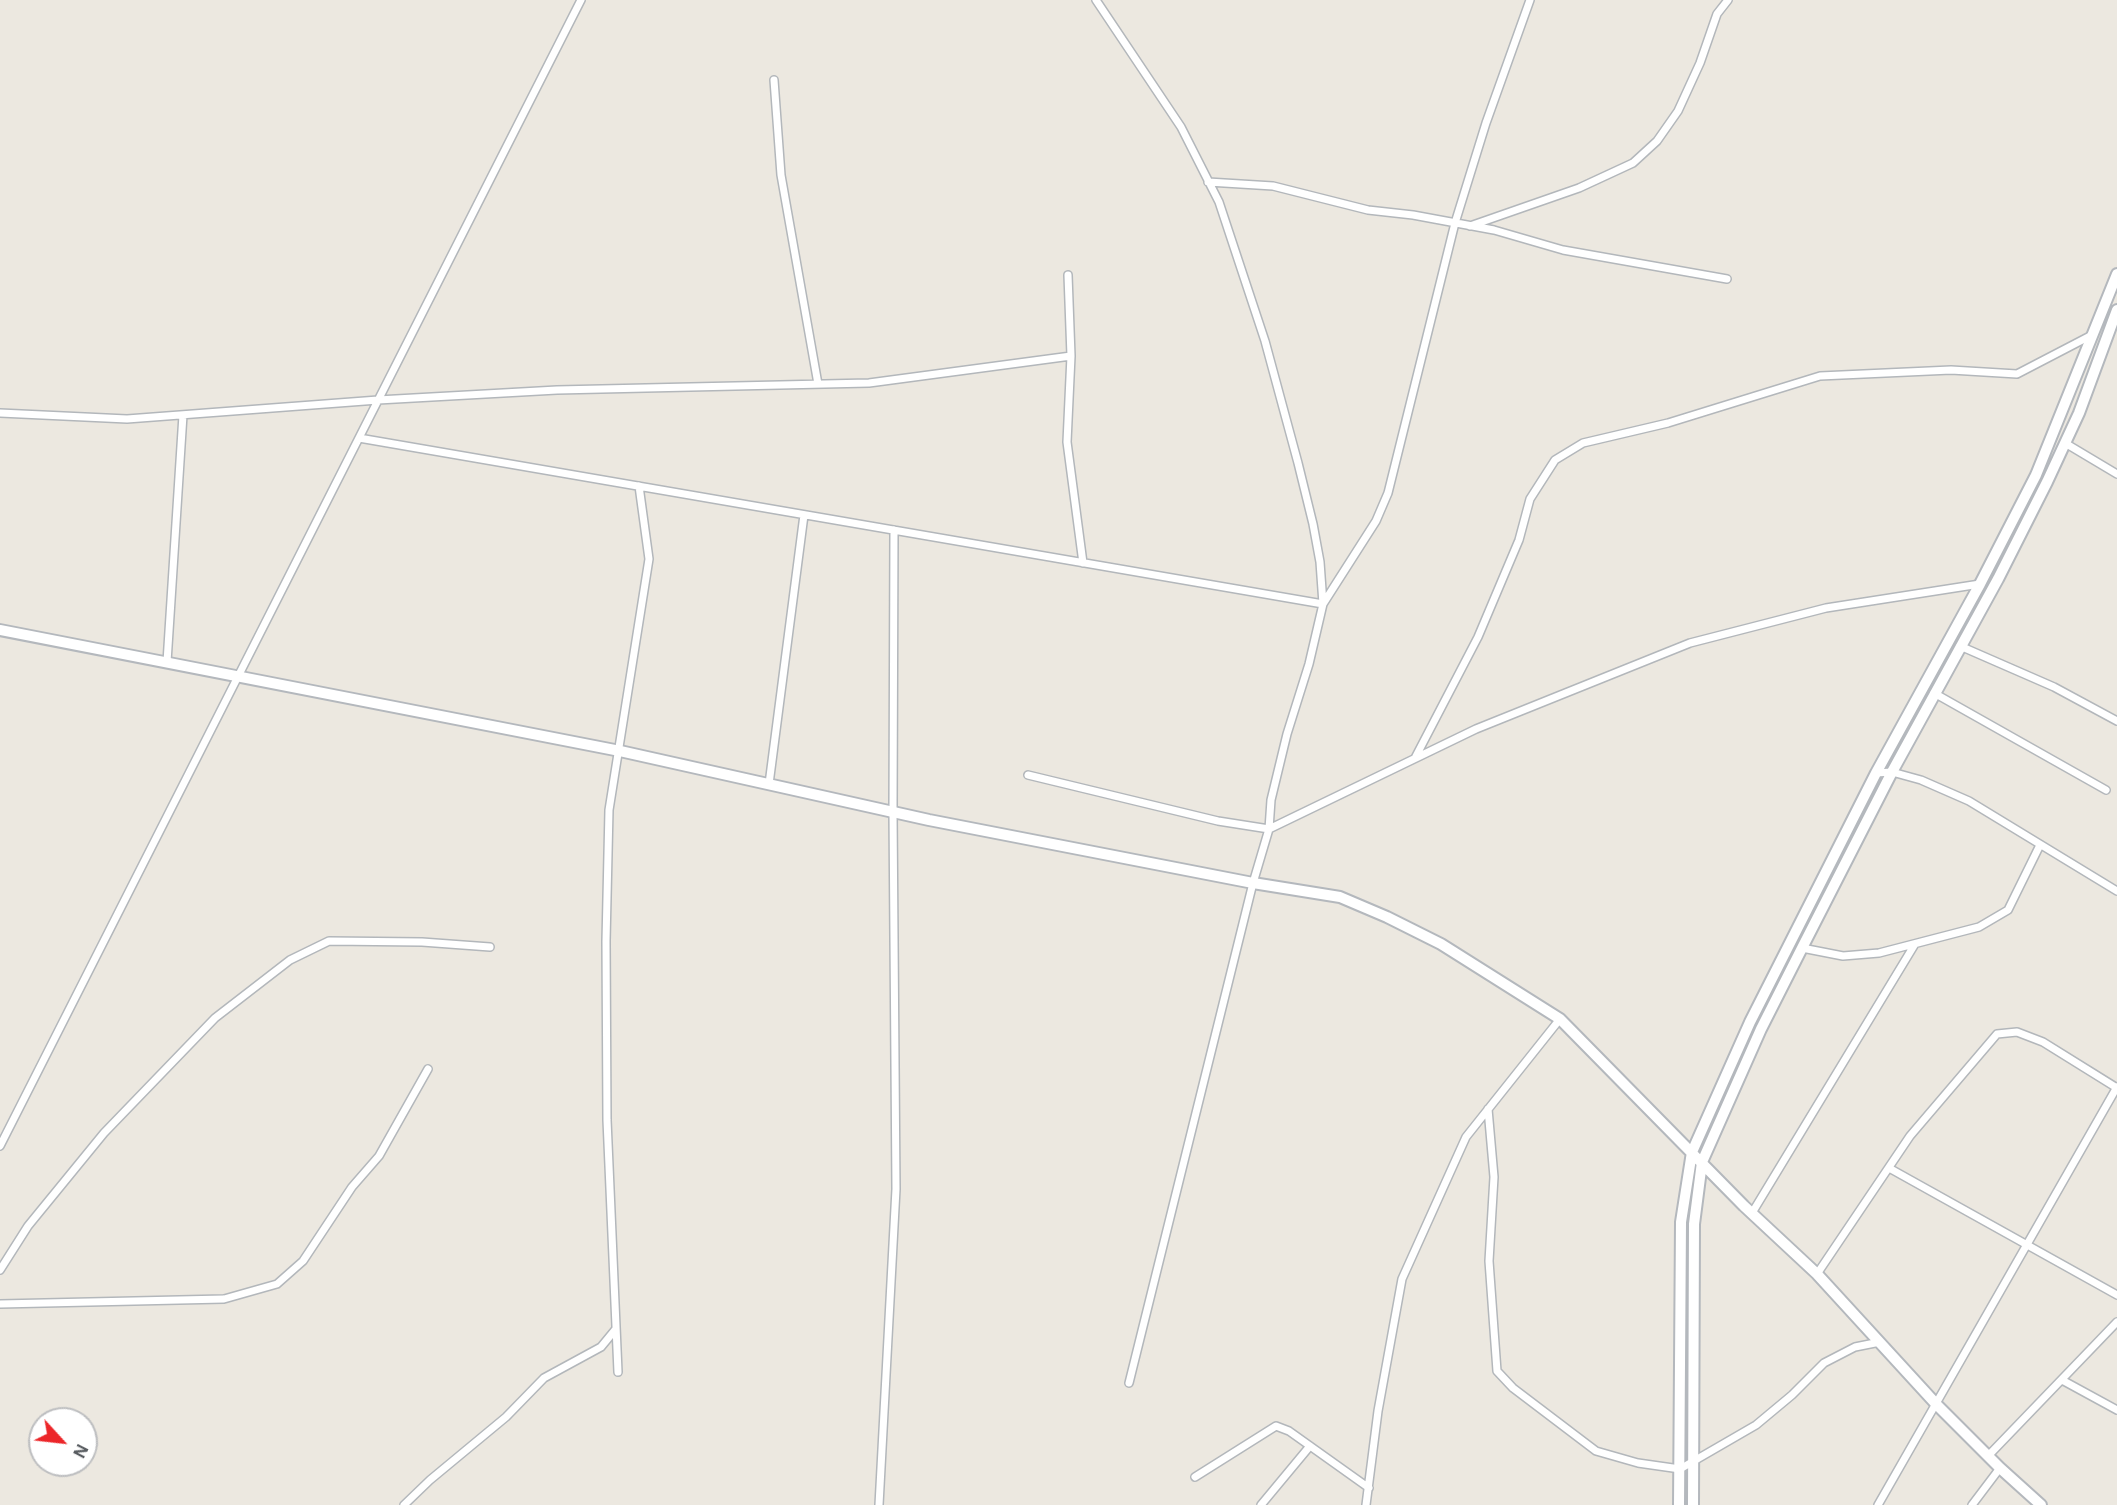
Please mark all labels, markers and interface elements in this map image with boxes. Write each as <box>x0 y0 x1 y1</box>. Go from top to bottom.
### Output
north arrow <box>28 1407 98 1477</box>
text: N <box>69 1441 92 1461</box>

